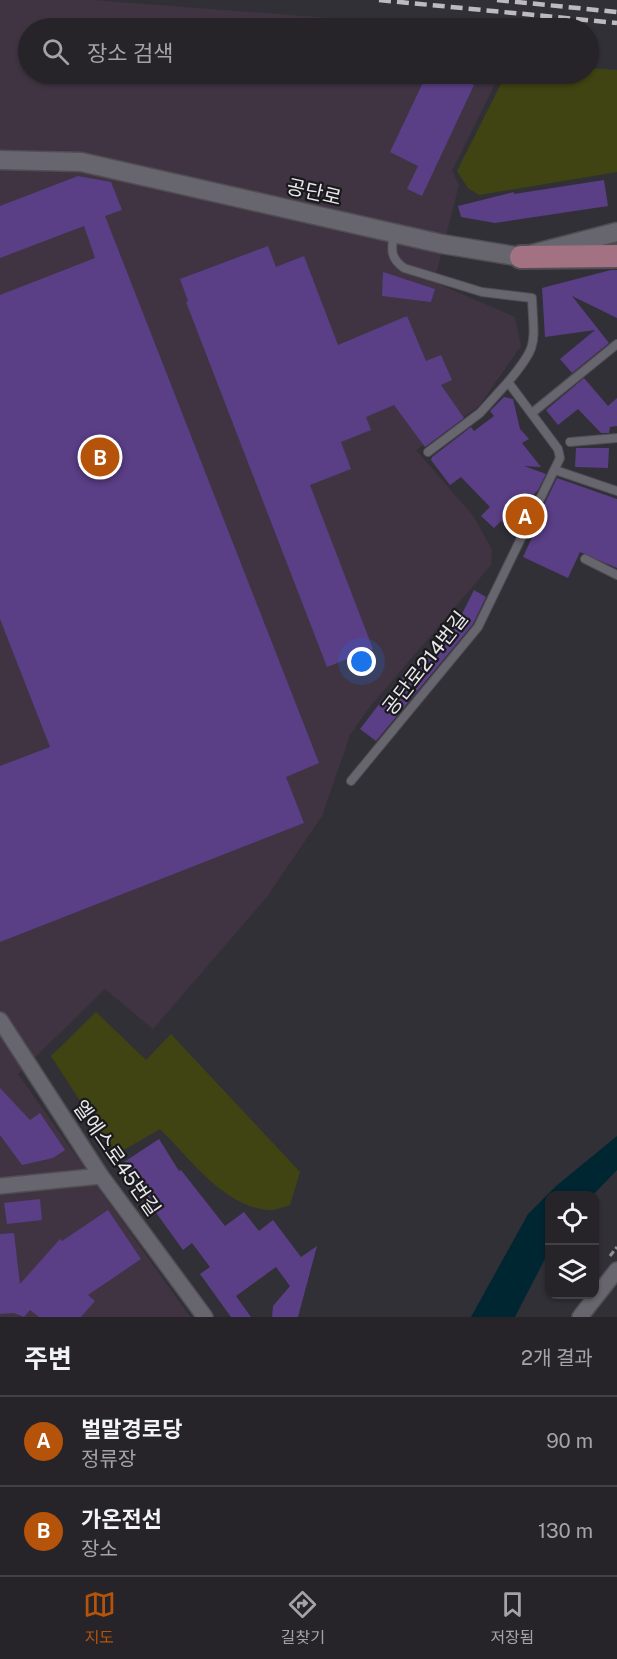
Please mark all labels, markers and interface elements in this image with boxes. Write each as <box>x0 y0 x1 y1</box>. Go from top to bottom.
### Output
search box <box>18 18 599 84</box>
icon: search <box>39 35 72 68</box>
text: 장소 검색 <box>87 40 173 66</box>
street label: 공단로 <box>284 174 344 210</box>
pin: B <box>80 434 120 480</box>
pin: A <box>506 494 544 538</box>
street label: 공단로214번길 <box>377 607 473 719</box>
your location <box>347 647 376 676</box>
street label: 엘에스로45번길 <box>68 1096 166 1220</box>
map controls <box>545 1191 599 1299</box>
button: locate <box>545 1191 599 1245</box>
button: layers <box>545 1245 599 1299</box>
text: 주변 <box>24 1343 72 1374</box>
text: 2개 결과 <box>521 1346 593 1370</box>
text: 벌말경로당 <box>81 1416 182 1442</box>
text: A <box>36 1429 51 1453</box>
text: 90 m <box>546 1429 593 1453</box>
text: 정류장 <box>81 1447 136 1471</box>
text: 가온전선 <box>81 1506 162 1532</box>
text: B <box>37 1519 50 1543</box>
text: 130 m <box>538 1519 593 1543</box>
text: 장소 <box>81 1537 118 1561</box>
tab: 지도 <box>83 1588 116 1648</box>
tab: 길찾기 <box>281 1588 325 1648</box>
tab: 저장됨 <box>490 1588 534 1648</box>

